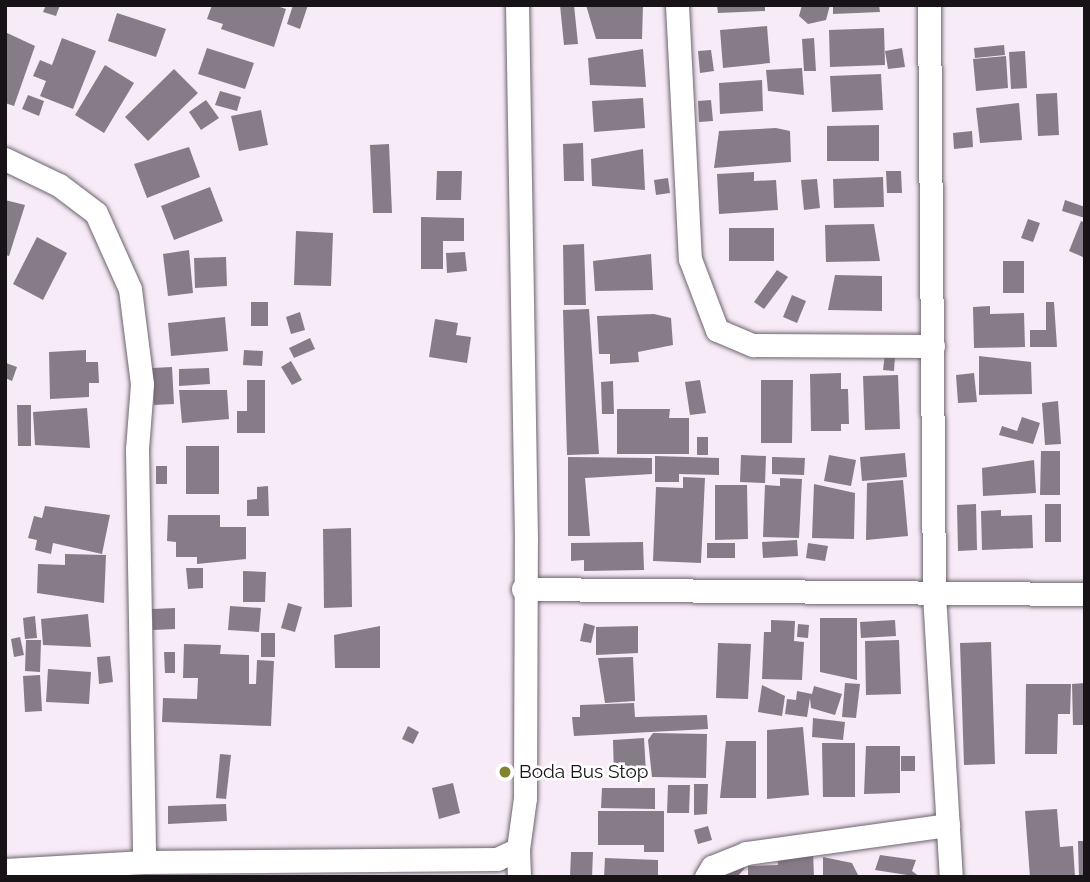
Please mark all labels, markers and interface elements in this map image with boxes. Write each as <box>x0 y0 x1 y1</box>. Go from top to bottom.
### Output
place label: Boda Bus Stop <box>519 761 649 783</box>
marker: Boda Bus Stop <box>497 764 513 780</box>

